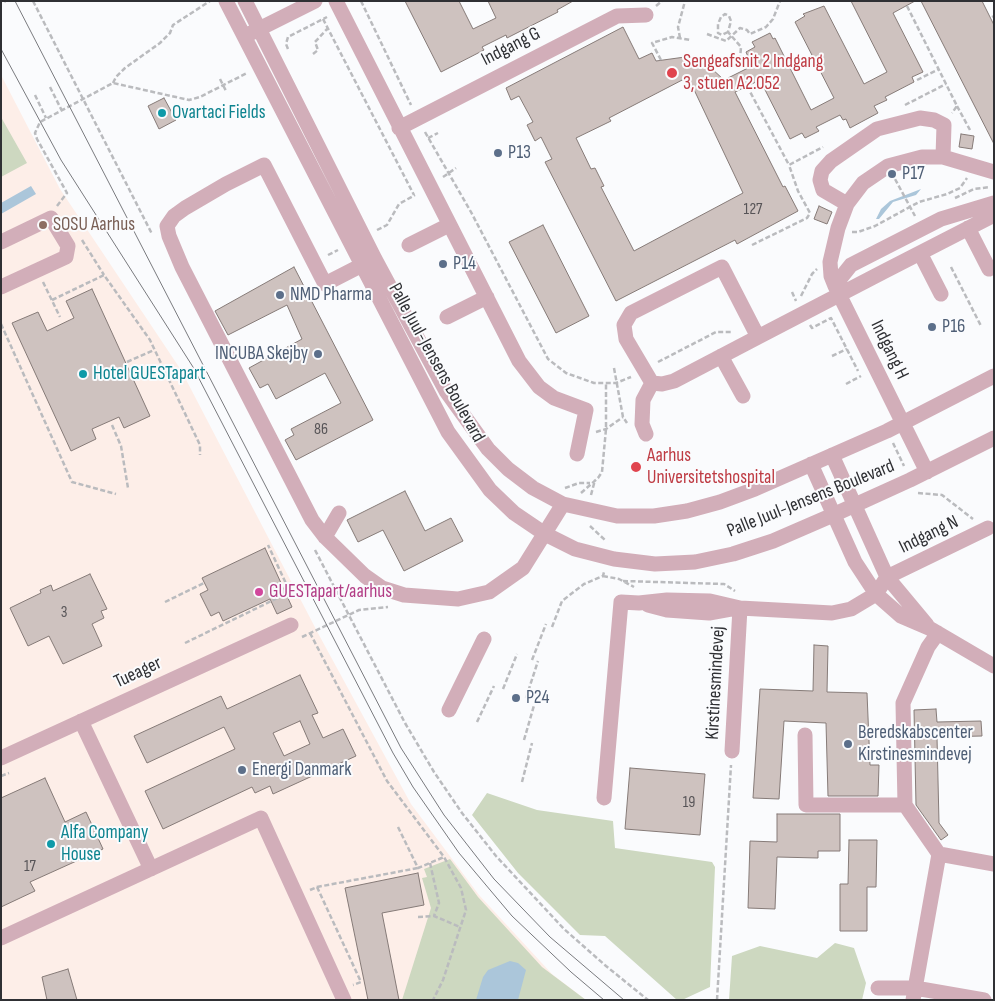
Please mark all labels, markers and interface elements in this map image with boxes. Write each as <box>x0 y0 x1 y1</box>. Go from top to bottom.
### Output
street label: Indgang G <box>478 23 544 71</box>
place label: Sengeafsnit 2 Indgang 3, stuen A2.052 <box>683 51 823 95</box>
marker: Sengeafsnit 2 Indgang 3, stuen A2.052 <box>665 66 679 80</box>
place label: Ovartaci Fields <box>172 102 266 124</box>
marker: Ovartaci Fields <box>156 107 168 119</box>
place label: P13 <box>508 142 531 164</box>
marker: P13 <box>492 147 504 159</box>
place label: P17 <box>902 163 925 185</box>
marker: P17 <box>886 168 898 180</box>
house number: 127 <box>744 200 762 220</box>
place label: SOSU Aarhus <box>53 214 135 236</box>
marker: SOSU Aarhus <box>37 219 49 231</box>
place label: P14 <box>453 253 476 275</box>
marker: P14 <box>437 258 449 270</box>
street label: Palle Juul-Jensens Boulevard <box>383 280 489 446</box>
place label: NMD Pharma <box>290 284 372 306</box>
marker: NMD Pharma <box>274 289 286 301</box>
place label: P16 <box>942 316 965 338</box>
street label: Indgang H <box>865 317 913 383</box>
marker: P16 <box>926 321 938 333</box>
place label: INCUBA Skejby <box>215 343 308 365</box>
marker: INCUBA Skejby <box>312 348 324 360</box>
place label: Hotel GUESTapart <box>93 363 206 385</box>
marker: Hotel GUESTapart <box>77 368 89 380</box>
house number: 86 <box>314 420 328 440</box>
place label: Aarhus Universitetshospital <box>647 445 775 489</box>
street label: Palle Juul-Jensens Boulevard <box>724 455 898 543</box>
marker: Aarhus Universitetshospital <box>629 460 643 474</box>
street label: Indgang N <box>896 511 962 559</box>
place label: GUESTapart/aarhus <box>269 581 392 603</box>
marker: GUESTapart/aarhus <box>253 586 265 598</box>
house number: 3 <box>61 603 67 623</box>
street label: Kirstinesmindevej <box>702 626 730 740</box>
street label: Tueager <box>111 652 165 694</box>
place label: P24 <box>526 687 550 709</box>
marker: P24 <box>510 692 522 704</box>
place label: Beredskabscenter Kirstinesmindevej <box>858 722 973 766</box>
marker: Beredskabscenter Kirstinesmindevej <box>842 738 854 750</box>
place label: Energi Danmark <box>252 759 352 781</box>
marker: Energi Danmark <box>236 764 248 776</box>
house number: 19 <box>683 793 695 813</box>
place label: Alfa Company House <box>61 822 148 866</box>
marker: Alfa Company House <box>45 838 57 850</box>
house number: 17 <box>24 857 36 877</box>

